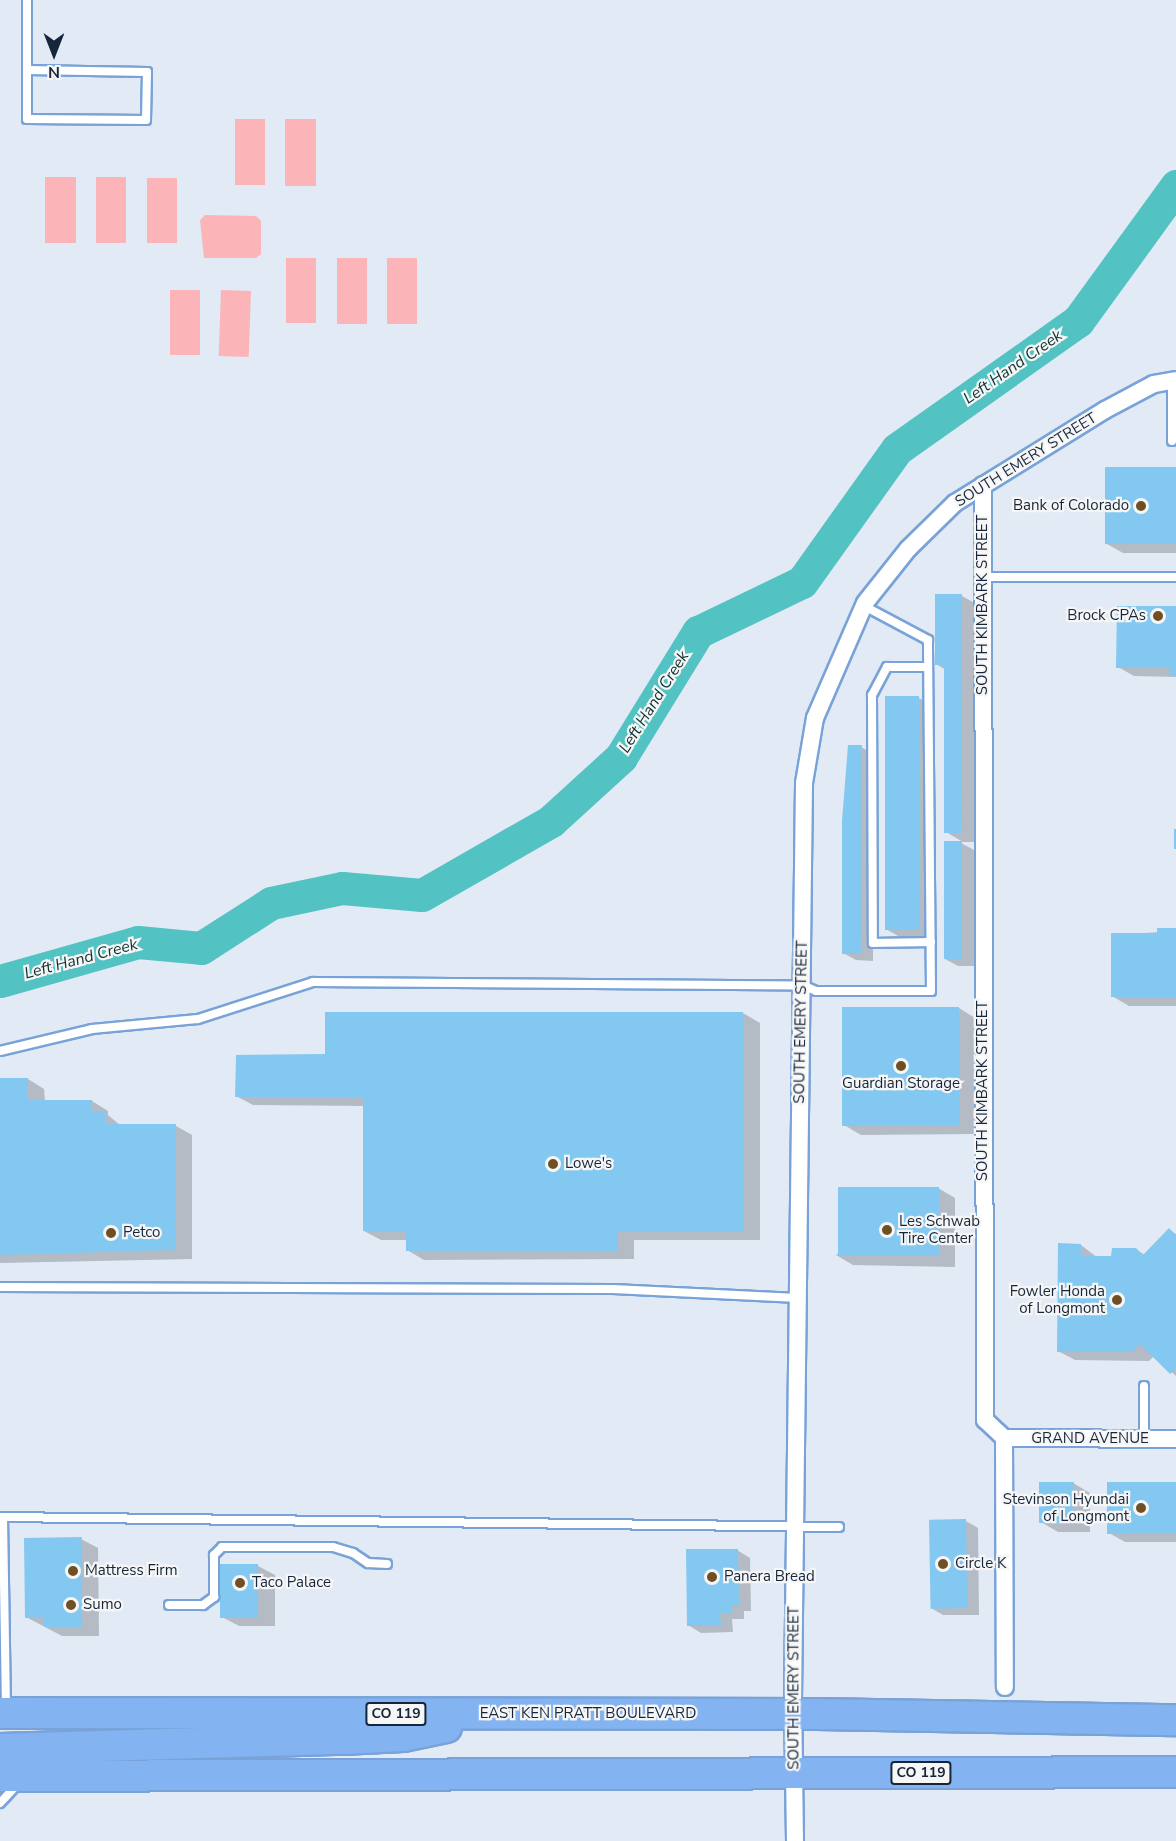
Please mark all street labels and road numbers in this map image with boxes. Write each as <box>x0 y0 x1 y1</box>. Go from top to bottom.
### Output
street label: SOUTH EMERY STREET <box>952 409 1100 511</box>
street label: SOUTH KIMBARK STREET <box>974 515 992 695</box>
street label: SOUTH EMERY STREET <box>791 940 811 1104</box>
street label: SOUTH KIMBARK STREET <box>974 1001 992 1181</box>
street label: GRAND AVENUE <box>1031 1430 1149 1448</box>
street label: SOUTH EMERY STREET <box>785 1606 803 1770</box>
road number: CO 119 <box>364 1703 428 1725</box>
street label: EAST KEN PRATT BOULEVARD <box>480 1705 696 1723</box>
road number: CO 119 <box>890 1762 952 1784</box>

